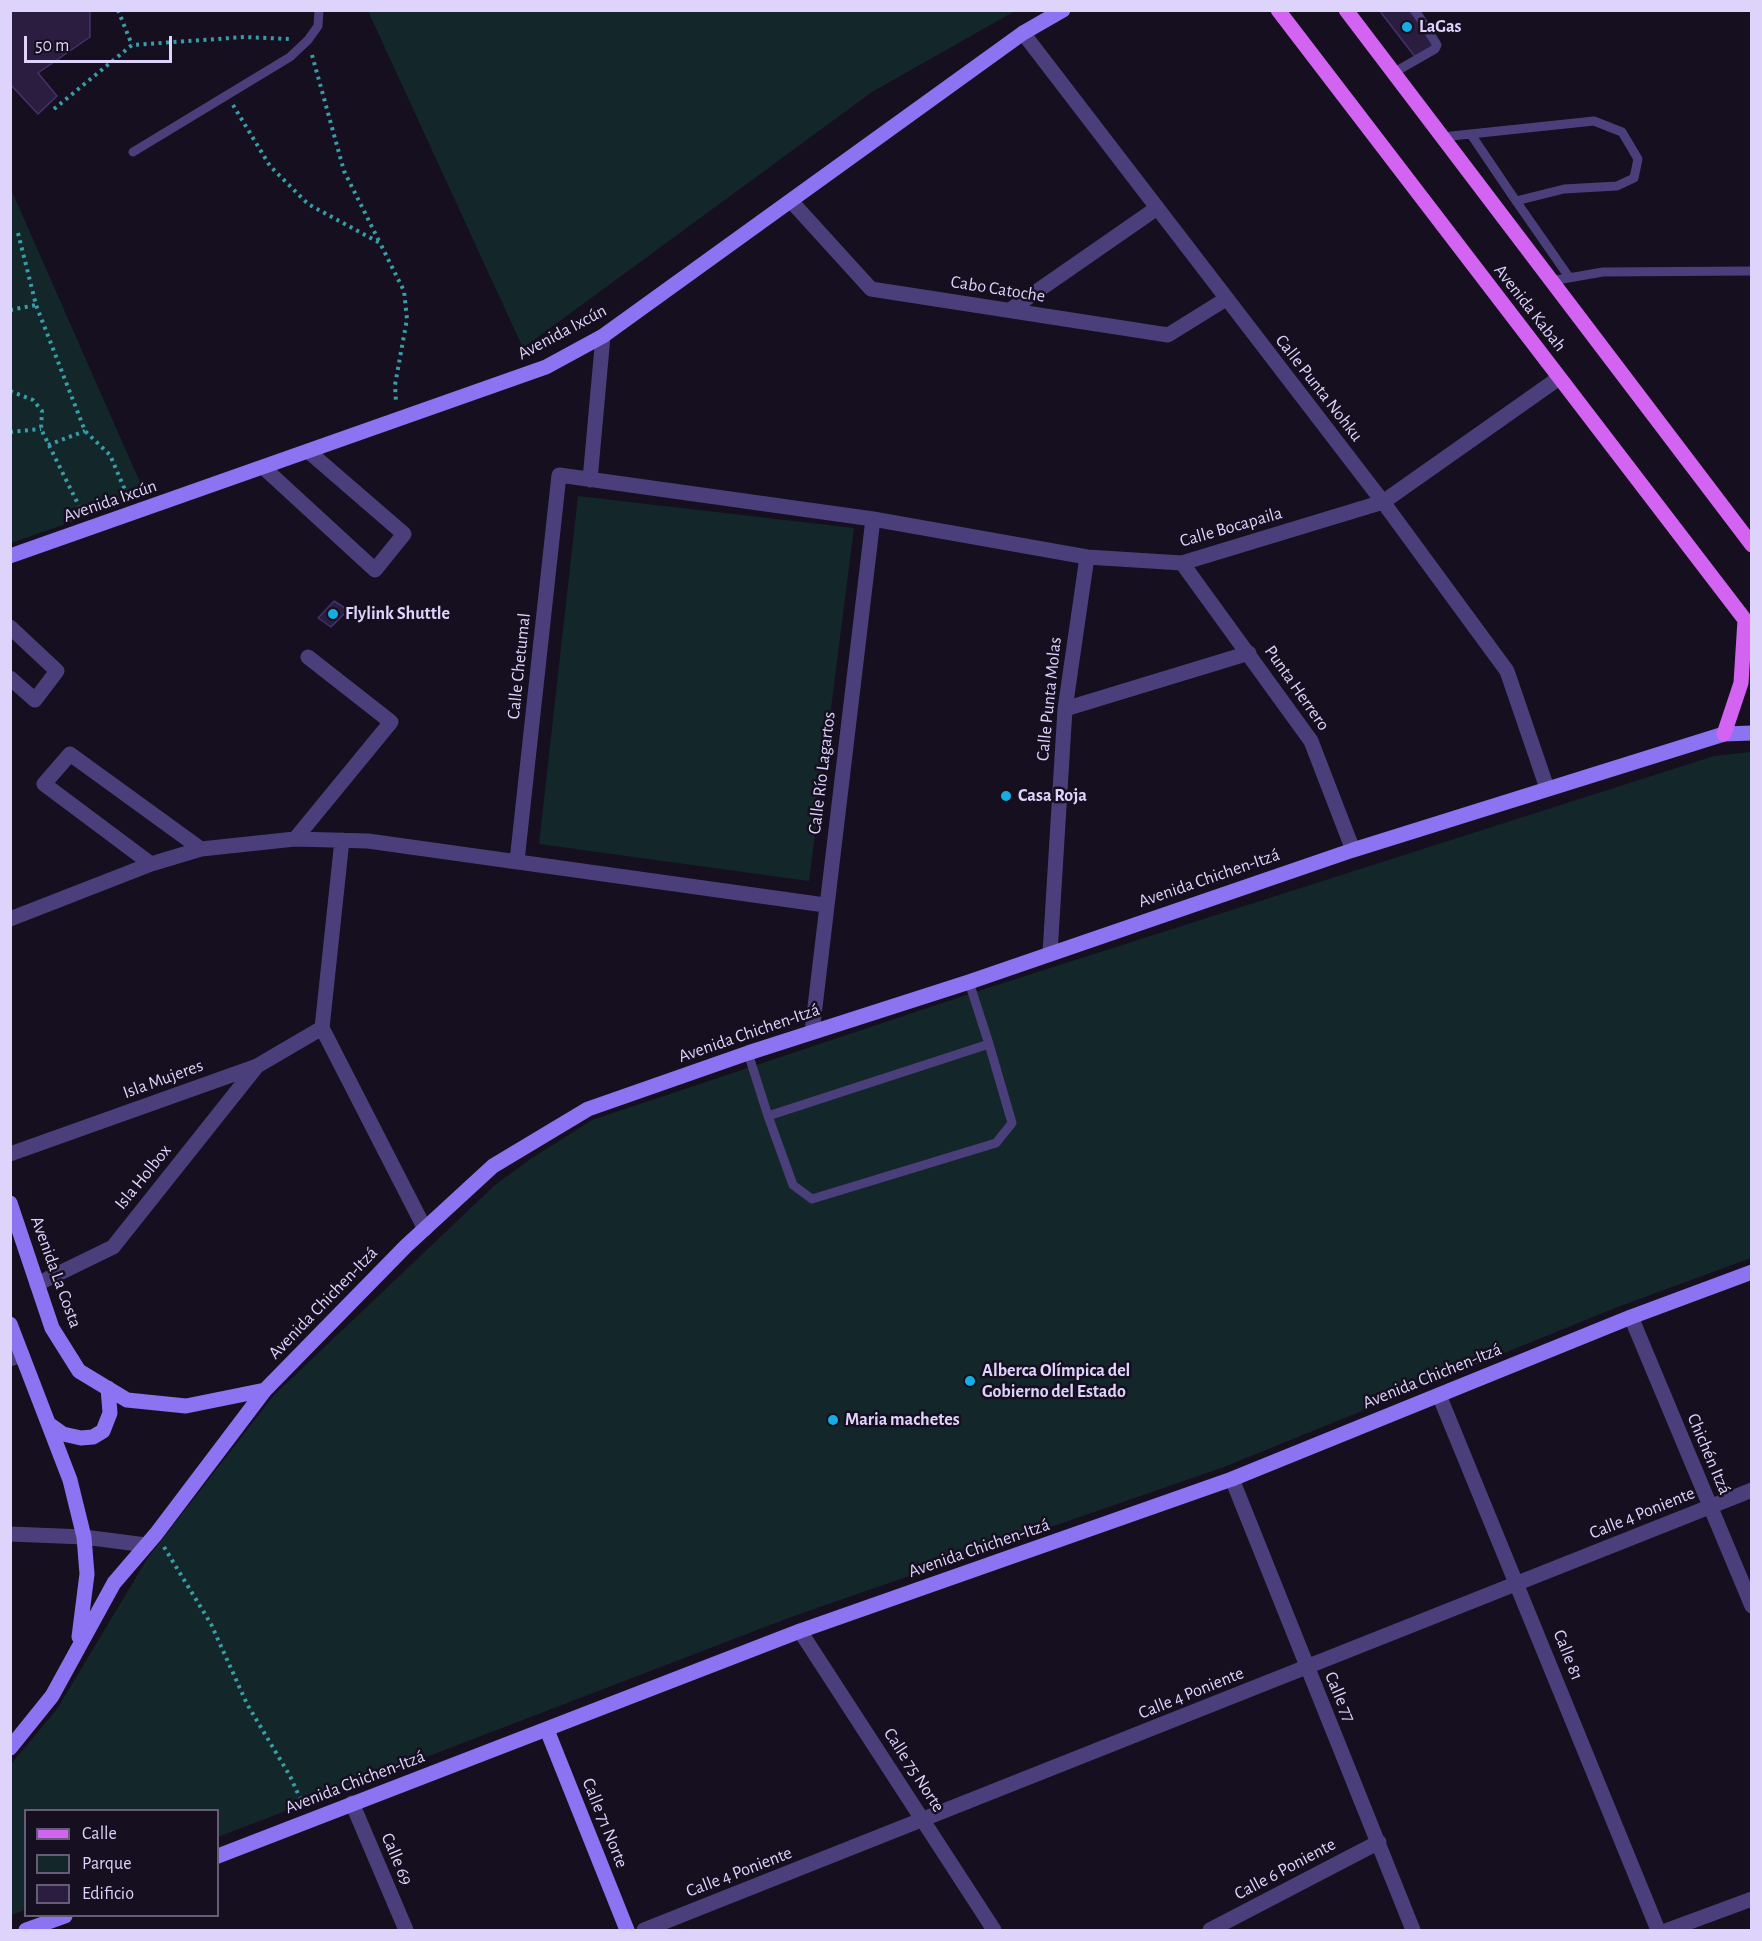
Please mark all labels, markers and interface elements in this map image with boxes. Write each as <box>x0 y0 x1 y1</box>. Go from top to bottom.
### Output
place label: LaGas <box>1419 16 1461 38</box>
marker: LaGas <box>1400 20 1414 34</box>
scale bar <box>27 24 176 62</box>
text: 50 m <box>35 37 69 55</box>
street label: Avenida Kabah <box>1489 260 1571 356</box>
street label: Cabo Catoche <box>949 271 1047 307</box>
street label: Avenida Ixcún <box>514 300 610 364</box>
street label: Calle Punta Nohku <box>1271 330 1367 446</box>
street label: Avenida Ixcún <box>60 475 160 527</box>
street label: Calle Bocapaila <box>1177 502 1285 552</box>
place label: Flylink Shuttle <box>345 603 450 625</box>
marker: Flylink Shuttle <box>326 607 340 621</box>
street label: Calle Chetumal <box>503 612 535 720</box>
street label: Calle Punta Molas <box>1032 636 1066 762</box>
street label: Punta Herrero <box>1260 641 1334 735</box>
street label: Calle Río Lagartos <box>804 711 840 835</box>
place label: Casa Roja <box>1018 785 1087 807</box>
marker: Casa Roja <box>999 789 1013 803</box>
street label: Avenida Chichen-Itzá <box>1136 844 1282 912</box>
street label: Avenida Chichen-Itzá <box>676 999 822 1067</box>
street label: Isla Mujeres <box>120 1055 206 1103</box>
street label: Isla Holbox <box>110 1140 176 1214</box>
street label: Avenida La Costa <box>26 1213 86 1331</box>
street label: Avenida Chichen-Itzá <box>264 1242 382 1364</box>
street label: Avenida Chichen-Itzá <box>1359 1338 1505 1414</box>
place label: Alberca Olímpica del Gobierno del Estado <box>982 1360 1130 1402</box>
marker: Alberca Olímpica del Gobierno del Estado <box>963 1374 977 1388</box>
place label: Maria machetes <box>845 1409 960 1431</box>
street label: Chichén Itzá <box>1682 1410 1736 1498</box>
marker: Maria machetes <box>826 1413 840 1427</box>
street label: Calle 4 Poniente <box>1586 1482 1698 1544</box>
street label: Avenida Chichen-Itzá <box>906 1514 1052 1582</box>
street label: Calle 81 <box>1548 1627 1588 1683</box>
street label: Calle 4 Poniente <box>1135 1662 1247 1724</box>
street label: Calle 77 <box>1320 1668 1360 1726</box>
street label: Calle 75 Norte <box>879 1724 949 1816</box>
street label: Avenida Chichen-Itzá <box>282 1745 428 1819</box>
street label: Calle 71 Norte <box>577 1775 633 1871</box>
legend <box>24 1809 219 1917</box>
text: Calle <box>82 1825 117 1843</box>
street label: Calle 69 <box>376 1830 418 1888</box>
street label: Calle 6 Poniente <box>1231 1833 1339 1905</box>
street label: Calle 4 Poniente <box>683 1842 795 1902</box>
text: Parque <box>82 1855 131 1873</box>
text: Edificio <box>82 1885 134 1903</box>

